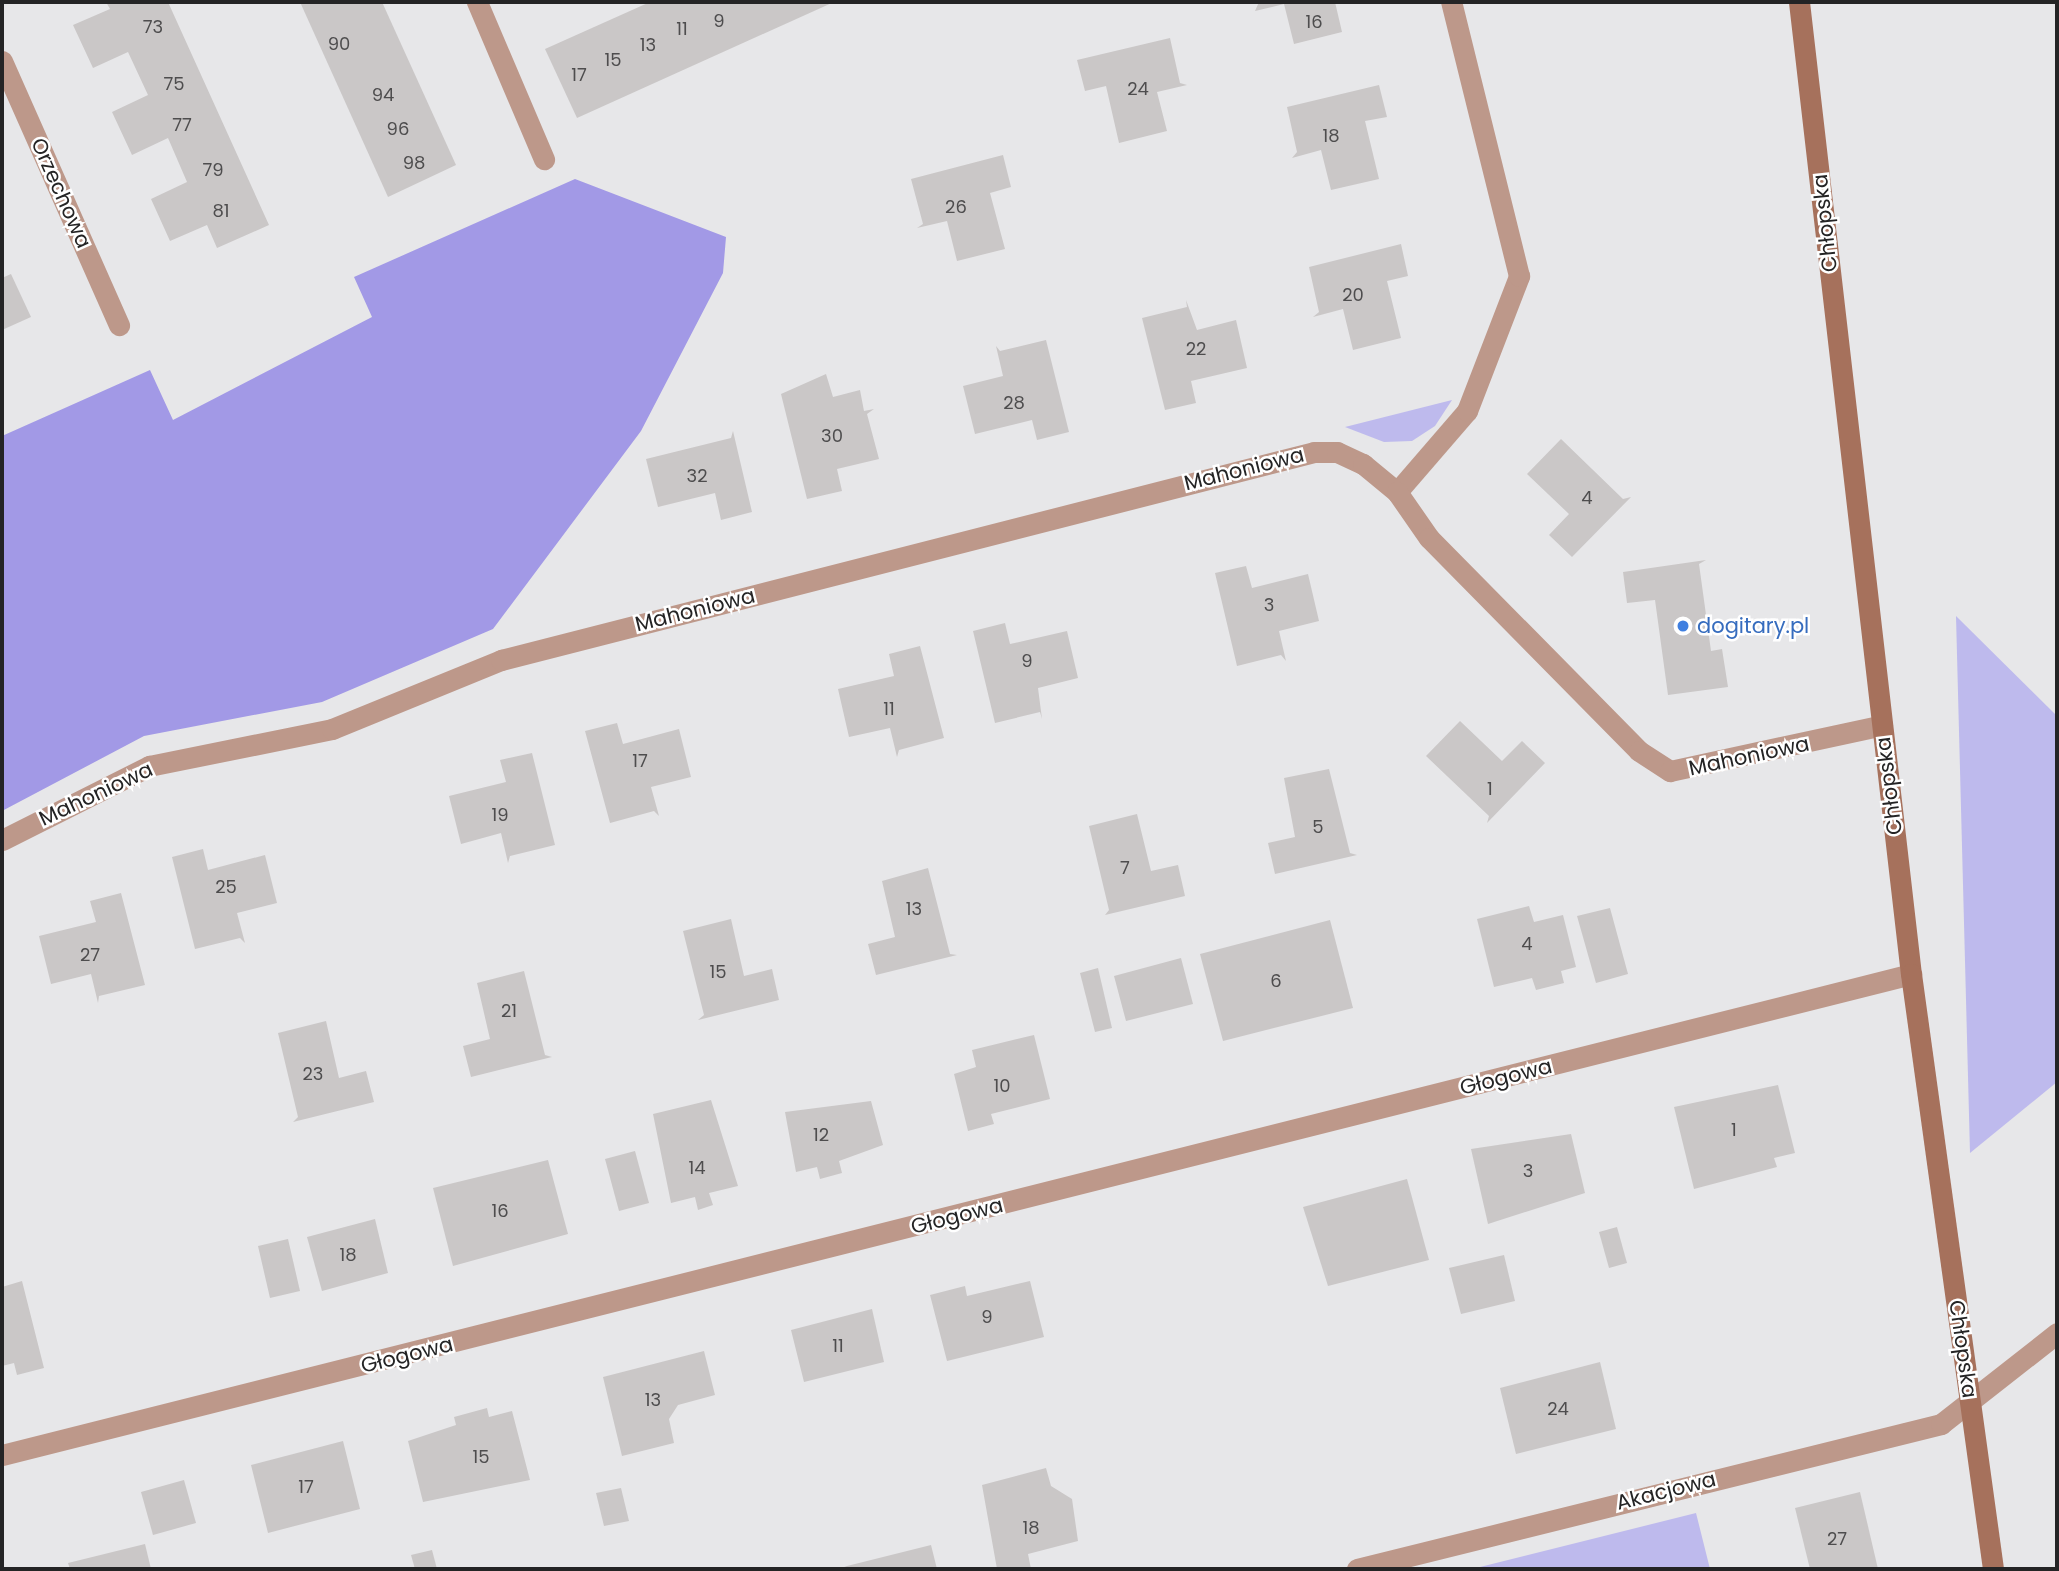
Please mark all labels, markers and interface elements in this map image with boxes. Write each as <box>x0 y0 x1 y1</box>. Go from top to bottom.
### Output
house number: 9 <box>713 10 725 32</box>
house number: 16 <box>1305 11 1323 33</box>
house number: 73 <box>143 16 163 38</box>
house number: 11 <box>676 18 688 40</box>
house number: 90 <box>328 33 350 55</box>
house number: 13 <box>640 34 656 56</box>
house number: 15 <box>604 49 622 71</box>
house number: 17 <box>571 64 587 86</box>
house number: 75 <box>163 73 185 95</box>
house number: 24 <box>1127 78 1149 100</box>
house number: 94 <box>372 84 394 106</box>
house number: 77 <box>172 114 192 136</box>
house number: 96 <box>387 118 409 140</box>
house number: 18 <box>1322 125 1340 147</box>
street label: Orzechowa <box>26 134 96 252</box>
house number: 98 <box>403 152 425 174</box>
house number: 79 <box>202 159 224 181</box>
street label: Chłopska <box>1807 173 1843 273</box>
house number: 26 <box>945 196 967 218</box>
house number: 81 <box>212 200 230 222</box>
house number: 20 <box>1342 284 1364 306</box>
house number: 22 <box>1186 338 1206 360</box>
house number: 28 <box>1003 392 1025 414</box>
house number: 30 <box>821 425 843 447</box>
street label: Mahoniowa <box>1181 442 1307 496</box>
house number: 32 <box>687 465 707 487</box>
house number: 4 <box>1581 487 1593 509</box>
street label: Mahoniowa <box>632 583 758 637</box>
house number: 3 <box>1264 594 1274 616</box>
place label: dogitary.pl <box>1697 613 1809 639</box>
marker: dogitary.pl <box>1675 618 1691 634</box>
house number: 9 <box>1021 650 1033 672</box>
house number: 11 <box>883 698 895 720</box>
street label: Mahoniowa <box>1686 731 1812 781</box>
street label: Chłopska <box>1870 736 1908 836</box>
house number: 17 <box>632 750 648 772</box>
street label: Mahoniowa <box>35 757 157 831</box>
house number: 1 <box>1487 778 1493 800</box>
house number: 19 <box>491 804 509 826</box>
house number: 5 <box>1312 816 1324 838</box>
house number: 7 <box>1120 857 1130 879</box>
house number: 25 <box>215 876 237 898</box>
house number: 13 <box>906 898 922 920</box>
house number: 4 <box>1521 933 1533 955</box>
house number: 27 <box>80 944 100 966</box>
house number: 15 <box>709 961 727 983</box>
house number: 6 <box>1270 970 1282 992</box>
house number: 21 <box>501 1000 517 1022</box>
street label: Głogowa <box>1457 1053 1555 1101</box>
house number: 23 <box>303 1063 323 1085</box>
house number: 10 <box>993 1075 1011 1097</box>
house number: 1 <box>1731 1119 1737 1141</box>
house number: 12 <box>813 1124 829 1146</box>
house number: 14 <box>688 1157 706 1179</box>
house number: 3 <box>1523 1160 1533 1182</box>
street label: Głogowa <box>908 1192 1006 1240</box>
house number: 16 <box>491 1200 509 1222</box>
house number: 18 <box>339 1244 357 1266</box>
street label: Chłopska <box>1944 1298 1982 1400</box>
house number: 9 <box>981 1306 993 1328</box>
street label: Głogowa <box>358 1331 456 1379</box>
house number: 11 <box>832 1335 844 1357</box>
house number: 13 <box>645 1389 661 1411</box>
house number: 24 <box>1547 1398 1569 1420</box>
house number: 15 <box>472 1446 490 1468</box>
street label: Akacjowa <box>1613 1466 1719 1516</box>
house number: 17 <box>298 1476 314 1498</box>
house number: 18 <box>1022 1517 1040 1539</box>
house number: 27 <box>1827 1528 1847 1550</box>

